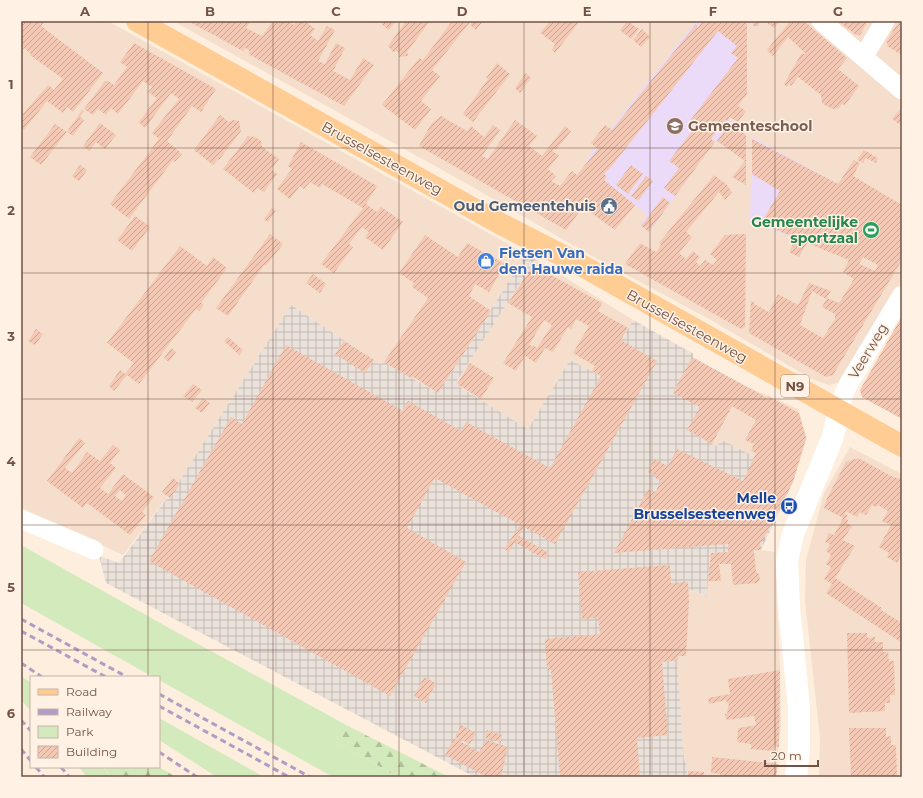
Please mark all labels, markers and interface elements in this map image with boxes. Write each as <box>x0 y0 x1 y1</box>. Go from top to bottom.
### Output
text: A <box>79 3 91 19</box>
text: B <box>205 3 215 19</box>
text: C <box>331 3 341 19</box>
text: D <box>457 3 468 19</box>
text: E <box>583 3 592 19</box>
text: F <box>709 3 717 19</box>
text: G <box>833 3 843 19</box>
text: 1 <box>8 76 14 92</box>
school or university icon: Gemeenteschool <box>665 116 685 136</box>
street label: Brusselsesteenweg <box>318 117 446 199</box>
place label: Gemeenteschool <box>688 117 812 135</box>
public building icon: Oud Gemeentehuis <box>599 196 619 216</box>
place label: Oud Gemeentehuis <box>454 197 597 215</box>
text: 2 <box>7 202 15 218</box>
place label: Gemeentelijke sportzaal <box>751 213 858 247</box>
sports icon: Gemeentelijke sportzaal <box>861 220 881 240</box>
place label: Fietsen Van den Hauwe raida <box>499 244 623 278</box>
shop icon: Fietsen Van den Hauwe raida <box>476 251 496 271</box>
street label: Brusselsesteenweg <box>623 285 751 367</box>
street label: Veerweg <box>844 320 892 382</box>
text: 3 <box>6 328 15 344</box>
road number: N9 <box>781 375 809 397</box>
text: 4 <box>7 453 16 469</box>
place label: Melle Brusselsesteenweg <box>633 489 776 523</box>
bus stop icon: Melle Brusselsesteenweg <box>779 496 799 516</box>
text: 5 <box>7 579 15 595</box>
legend <box>30 676 160 768</box>
text: Road <box>66 684 97 699</box>
text: Railway <box>66 704 112 719</box>
text: 6 <box>7 705 16 721</box>
text: Park <box>66 724 94 739</box>
scale bar <box>765 742 818 768</box>
text: Building <box>66 744 117 759</box>
text: 20 m <box>771 748 802 763</box>

